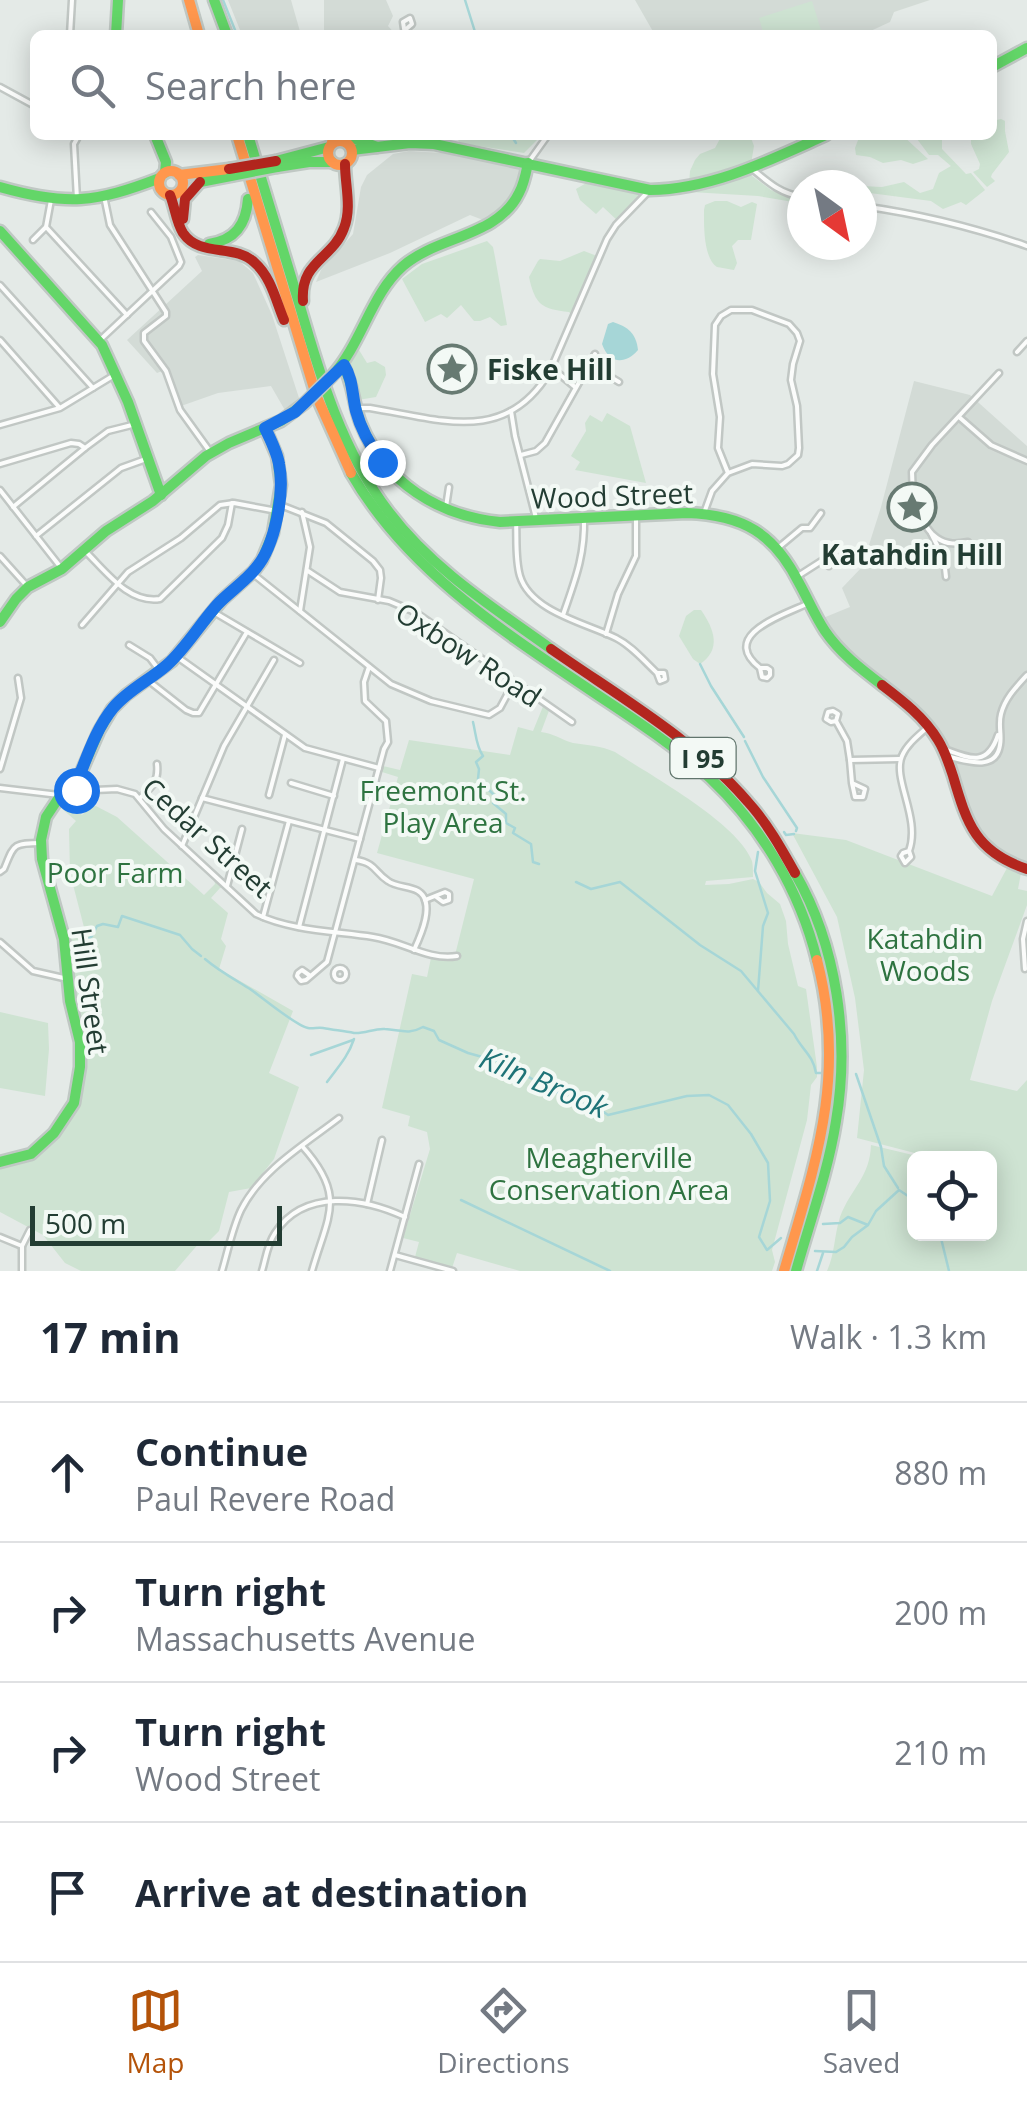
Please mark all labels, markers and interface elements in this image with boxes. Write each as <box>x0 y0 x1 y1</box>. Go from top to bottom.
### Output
search box <box>30 30 997 140</box>
icon: search <box>65 58 120 113</box>
text: Search here <box>145 59 357 111</box>
north arrow <box>787 170 877 260</box>
place icon: Fiske Hill <box>426 343 478 395</box>
place label: Fiske Hill <box>487 350 613 388</box>
route end <box>360 440 406 486</box>
street label: Wood Street <box>530 473 694 517</box>
place icon: Katahdin Hill <box>886 481 938 533</box>
place label: Katahdin Hill <box>821 535 1003 573</box>
street label: Oxbow Road <box>389 593 549 715</box>
road number: I 95 <box>670 738 736 778</box>
route start <box>54 768 100 814</box>
street label: Cedar Street <box>135 768 281 906</box>
park label: Freemont St. Play Area <box>359 771 527 841</box>
park label: Poor Farm <box>47 853 183 891</box>
park label: Katahdin Woods <box>867 919 983 989</box>
street label: Hill Street <box>63 925 119 1057</box>
water label: Kiln Brook <box>474 1037 616 1128</box>
park label: Meagherville Conservation Area <box>489 1138 729 1208</box>
map controls <box>907 1151 997 1241</box>
button: locate <box>907 1151 997 1241</box>
scale bar <box>30 1201 282 1246</box>
text: 500 m <box>45 1204 126 1242</box>
text: 17 min <box>40 1308 181 1365</box>
text: Walk · 1.3 km <box>790 1315 987 1358</box>
text: Continue <box>135 1425 308 1477</box>
icon: ahead <box>40 1445 95 1500</box>
text: 880 m <box>894 1451 987 1494</box>
text: Paul Revere Road <box>135 1477 395 1520</box>
text: Turn right <box>135 1565 326 1617</box>
icon: right <box>40 1585 95 1640</box>
text: 200 m <box>894 1591 987 1634</box>
text: Massachusetts Avenue <box>135 1617 475 1660</box>
text: Turn right <box>135 1705 326 1757</box>
icon: right <box>40 1725 95 1780</box>
text: 210 m <box>894 1731 987 1774</box>
text: Wood Street <box>135 1757 320 1800</box>
icon: arrive <box>40 1865 95 1920</box>
text: Arrive at destination <box>135 1866 529 1918</box>
tab: Map <box>126 1983 184 2081</box>
tab: Directions <box>437 1983 570 2081</box>
tab: Saved <box>823 1983 900 2081</box>

